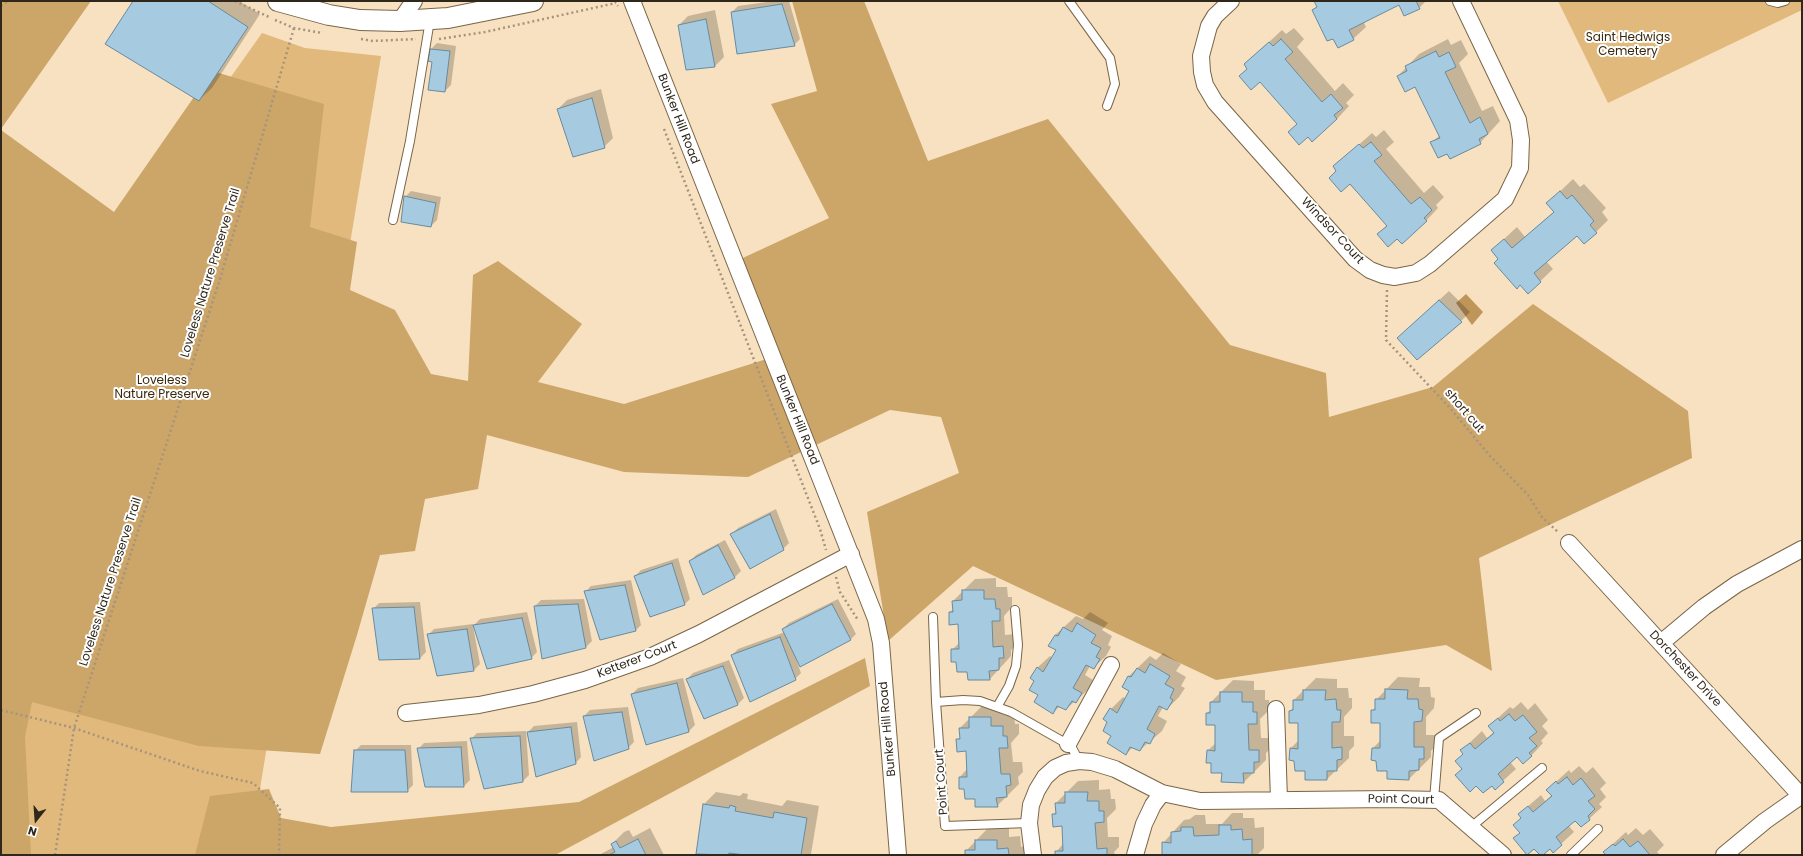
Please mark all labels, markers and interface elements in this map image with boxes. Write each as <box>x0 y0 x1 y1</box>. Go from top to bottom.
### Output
park label: Saint Hedwigs Cemetery <box>1586 31 1670 59</box>
street label: Bunker Hill Road <box>654 72 702 166</box>
street label: Loveless Nature Preserve Trail <box>178 187 244 359</box>
street label: Windsor Court <box>1298 195 1366 267</box>
street label: Bunker Hill Road <box>772 373 822 467</box>
park label: Loveless Nature Preserve <box>115 374 209 402</box>
street label: short cut <box>1441 386 1487 436</box>
street label: Loveless Nature Preserve Trail <box>77 496 145 668</box>
street label: Dorchester Drive <box>1646 628 1724 710</box>
street label: Ketterer Court <box>595 638 679 682</box>
street label: Bunker Hill Road <box>877 681 899 777</box>
street label: Point Court <box>933 748 951 816</box>
street label: Point Court <box>1368 792 1434 808</box>
north arrow <box>16 800 56 840</box>
text: N <box>26 823 39 840</box>

